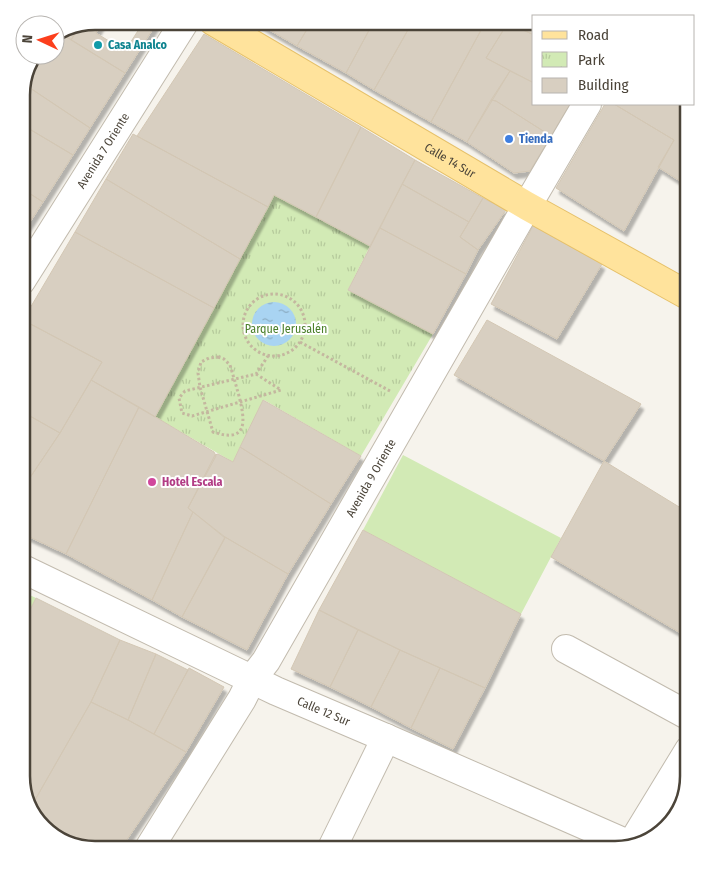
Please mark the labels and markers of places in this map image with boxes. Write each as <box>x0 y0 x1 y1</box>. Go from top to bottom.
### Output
place label: Casa Analco <box>108 38 168 52</box>
marker: Casa Analco <box>92 39 104 51</box>
place label: Tienda <box>519 132 553 146</box>
marker: Tienda <box>503 133 515 145</box>
place label: Hotel Escala <box>162 475 223 489</box>
marker: Hotel Escala <box>146 476 158 488</box>

